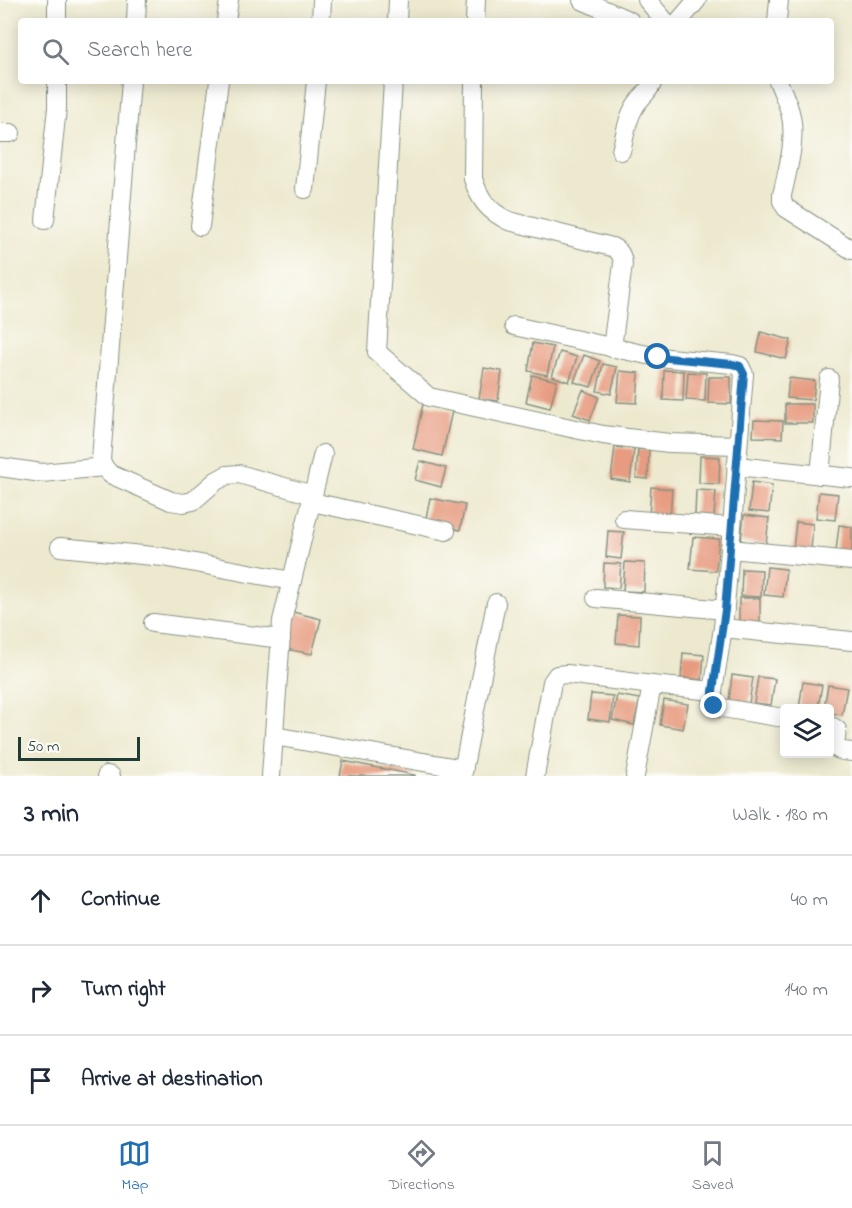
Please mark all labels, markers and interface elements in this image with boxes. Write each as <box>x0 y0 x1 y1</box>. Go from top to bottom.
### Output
search box <box>18 18 834 84</box>
icon: search <box>39 35 72 68</box>
text: Search here <box>87 35 192 67</box>
route start <box>644 343 670 369</box>
route end <box>700 692 726 718</box>
map controls <box>780 704 834 758</box>
button: layers <box>780 704 834 758</box>
scale bar <box>18 734 140 762</box>
text: 50 m <box>27 735 59 759</box>
text: 3 min <box>24 796 79 834</box>
text: Walk · 180 m <box>732 801 828 830</box>
icon: ahead <box>24 884 57 917</box>
text: Continue <box>81 884 160 916</box>
text: 40 m <box>791 886 828 915</box>
icon: right <box>24 974 57 1007</box>
text: Turn right <box>81 974 166 1006</box>
text: 140 m <box>784 976 828 1005</box>
icon: arrive <box>24 1064 57 1097</box>
text: Arrive at destination <box>81 1064 263 1096</box>
tab: Map <box>118 1137 151 1197</box>
tab: Directions <box>388 1137 455 1197</box>
tab: Saved <box>692 1137 734 1197</box>

